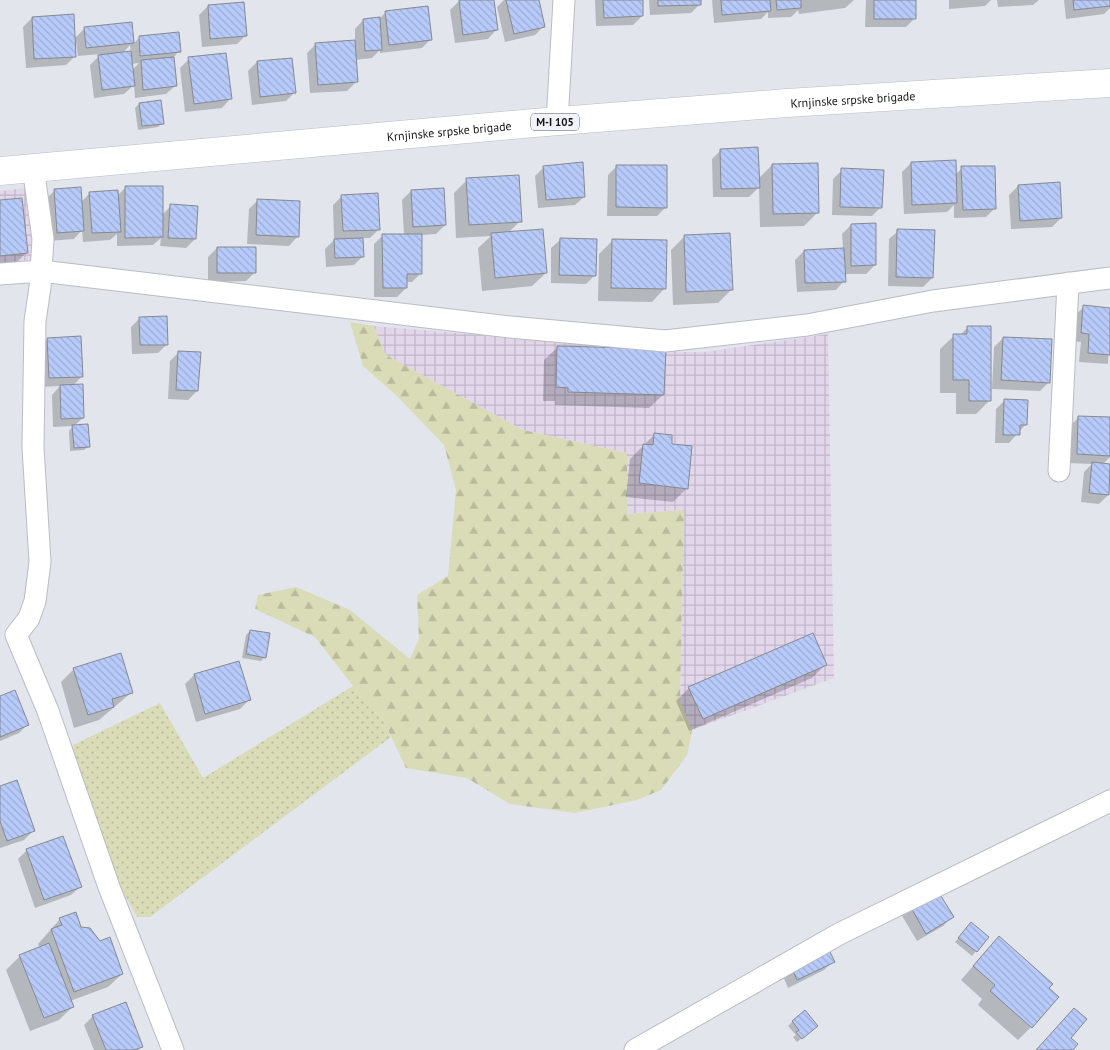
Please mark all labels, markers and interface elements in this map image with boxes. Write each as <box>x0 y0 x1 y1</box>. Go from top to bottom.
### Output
street label: Krnjinske srpske brigade <box>790 88 916 110</box>
road number: M-I 105 <box>531 114 579 130</box>
street label: Krnjinske srpske brigade <box>386 118 512 144</box>

